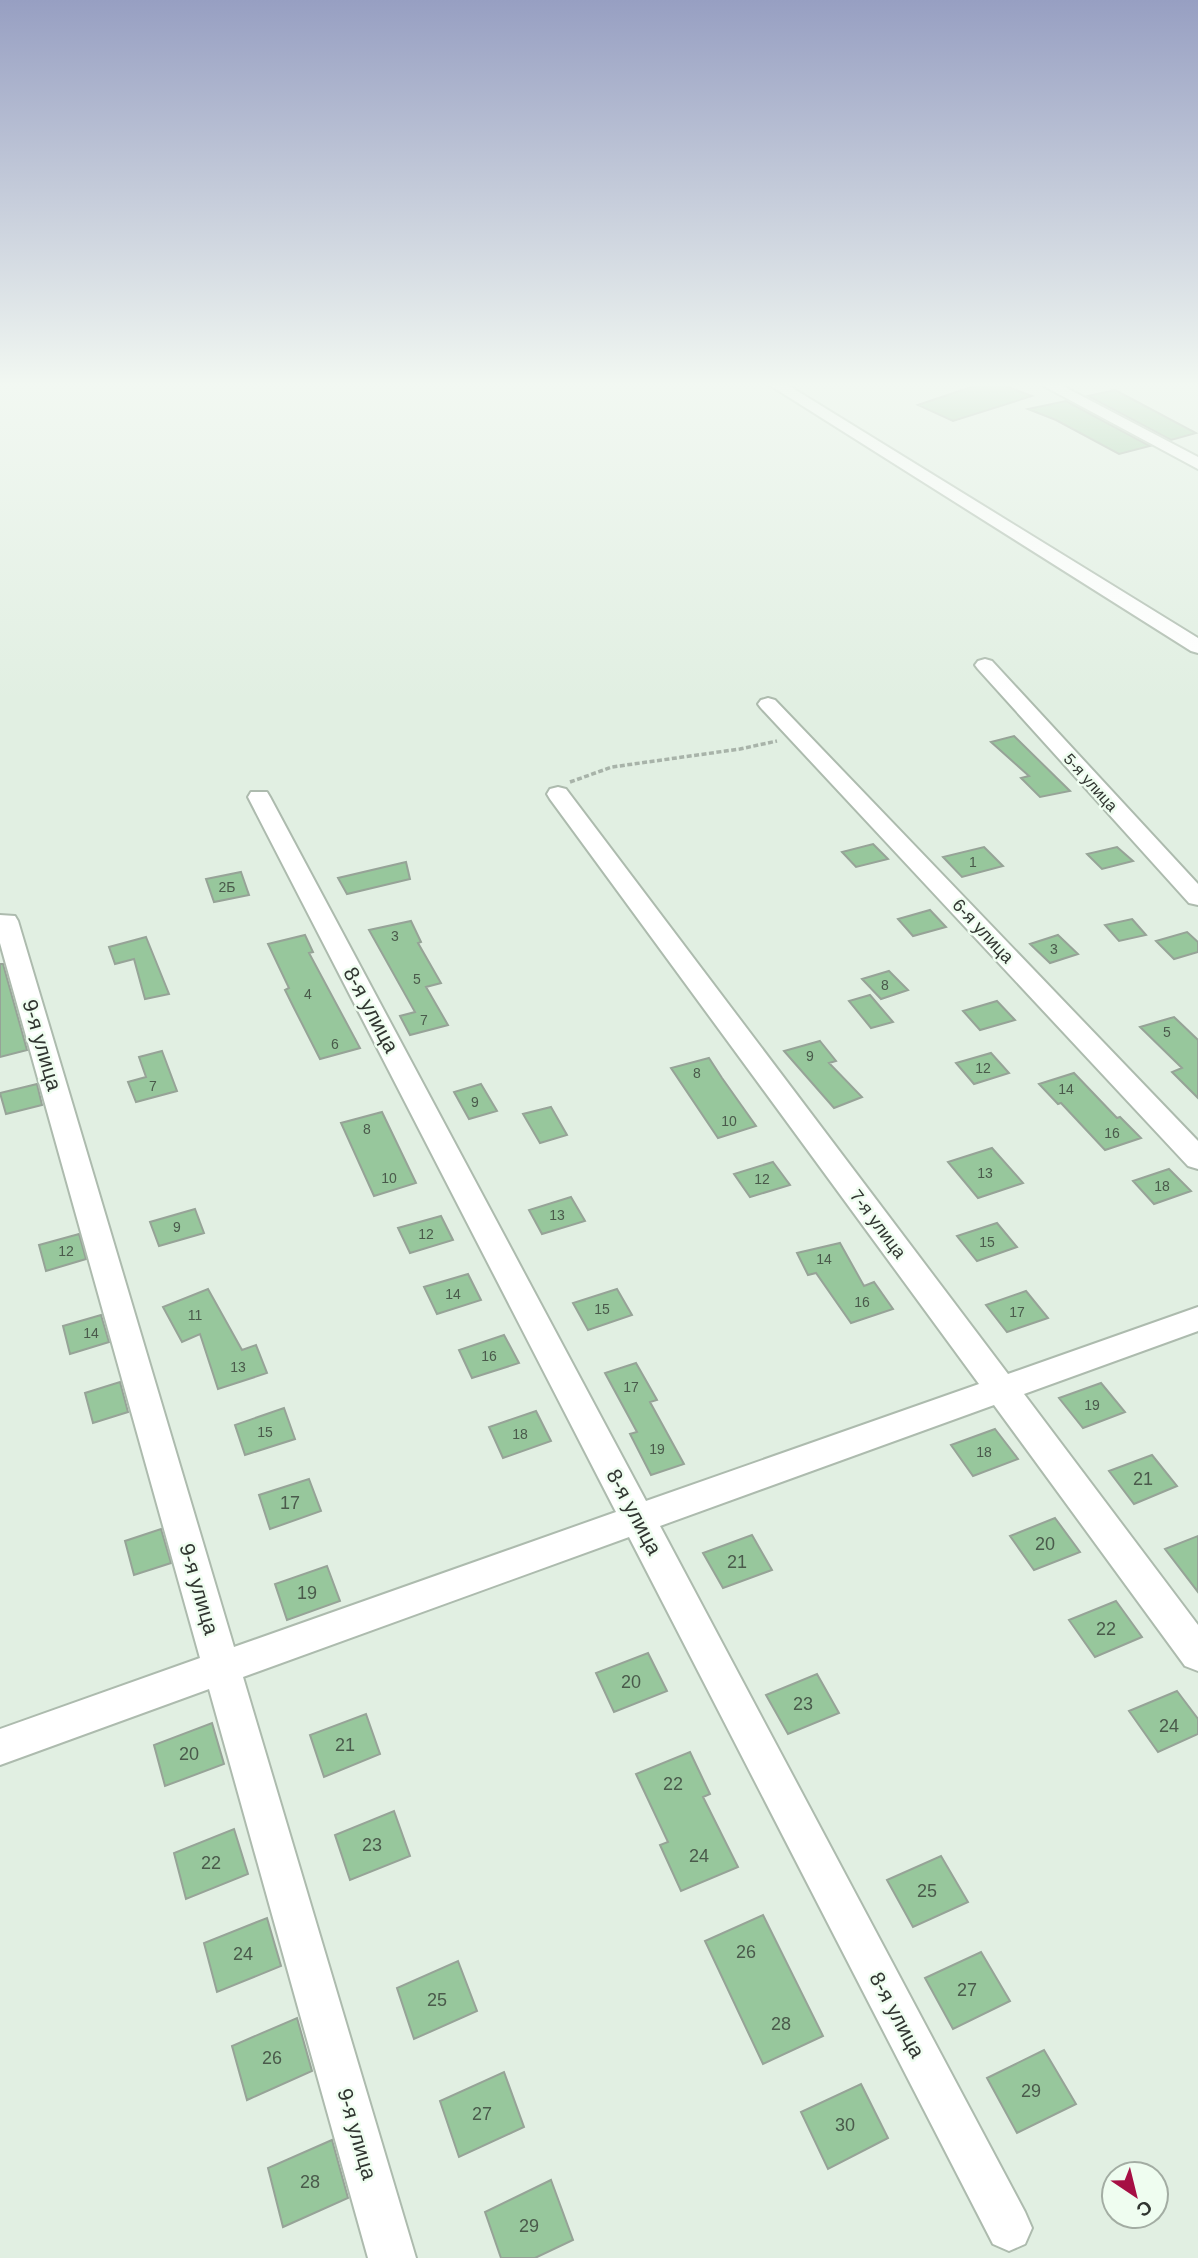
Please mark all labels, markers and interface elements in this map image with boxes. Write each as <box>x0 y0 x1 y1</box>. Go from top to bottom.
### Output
street label: 5-я улица <box>1060 750 1121 815</box>
house number: 1 <box>969 854 977 870</box>
house number: 2Б <box>219 879 235 895</box>
street label: 6-я улица <box>948 895 1018 968</box>
house number: 3 <box>391 928 399 944</box>
house number: 3 <box>1050 941 1058 957</box>
street label: 8-я улица <box>339 963 404 1057</box>
house number: 5 <box>413 971 421 987</box>
house number: 8 <box>881 977 889 993</box>
house number: 4 <box>304 986 312 1002</box>
street label: 9-я улица <box>19 997 67 1093</box>
house number: 7 <box>420 1012 428 1028</box>
house number: 5 <box>1163 1024 1171 1040</box>
house number: 6 <box>331 1036 339 1052</box>
house number: 9 <box>806 1048 814 1064</box>
house number: 12 <box>975 1060 991 1076</box>
house number: 8 <box>693 1065 701 1081</box>
house number: 7 <box>149 1078 157 1094</box>
house number: 14 <box>1058 1081 1074 1097</box>
house number: 9 <box>471 1094 479 1110</box>
house number: 10 <box>721 1113 737 1129</box>
house number: 8 <box>363 1121 371 1137</box>
house number: 16 <box>1104 1125 1120 1141</box>
house number: 13 <box>977 1165 993 1181</box>
house number: 10 <box>381 1170 397 1186</box>
house number: 12 <box>754 1171 770 1187</box>
house number: 18 <box>1154 1178 1170 1194</box>
street label: 7-я улица <box>846 1186 911 1263</box>
house number: 13 <box>549 1207 565 1223</box>
house number: 9 <box>173 1219 181 1235</box>
house number: 12 <box>418 1226 434 1242</box>
house number: 15 <box>979 1234 995 1250</box>
house number: 12 <box>58 1243 74 1259</box>
house number: 14 <box>816 1251 832 1267</box>
house number: 14 <box>445 1286 461 1302</box>
house number: 16 <box>854 1294 870 1310</box>
house number: 15 <box>594 1301 610 1317</box>
house number: 17 <box>1009 1304 1025 1320</box>
house number: 11 <box>188 1307 202 1323</box>
house number: 14 <box>83 1325 99 1341</box>
house number: 16 <box>481 1348 497 1364</box>
house number: 13 <box>230 1359 246 1375</box>
house number: 17 <box>623 1379 639 1395</box>
house number: 19 <box>1084 1397 1100 1413</box>
house number: 15 <box>257 1424 273 1440</box>
house number: 18 <box>512 1426 528 1442</box>
house number: 19 <box>649 1441 665 1457</box>
house number: 18 <box>976 1444 992 1460</box>
street label: 8-я улица <box>602 1465 667 1559</box>
house number: 21 <box>1133 1469 1153 1489</box>
house number: 17 <box>280 1493 300 1513</box>
house number: 20 <box>1035 1534 1055 1554</box>
street label: 9-я улица <box>176 1541 224 1637</box>
house number: 21 <box>727 1552 747 1572</box>
house number: 19 <box>297 1583 317 1603</box>
house number: 22 <box>1096 1619 1116 1639</box>
house number: 20 <box>621 1672 641 1692</box>
house number: 23 <box>793 1694 813 1714</box>
house number: 24 <box>1159 1716 1179 1736</box>
house number: 21 <box>335 1735 355 1755</box>
house number: 20 <box>179 1744 199 1764</box>
house number: 22 <box>663 1774 683 1794</box>
house number: 23 <box>362 1835 382 1855</box>
house number: 24 <box>689 1846 709 1866</box>
house number: 22 <box>201 1853 221 1873</box>
house number: 25 <box>917 1881 937 1901</box>
house number: 26 <box>736 1942 756 1962</box>
house number: 24 <box>233 1944 253 1964</box>
street label: 8-я улица <box>865 1968 930 2062</box>
house number: 27 <box>957 1980 977 2000</box>
house number: 25 <box>427 1990 447 2010</box>
house number: 28 <box>771 2014 791 2034</box>
house number: 26 <box>262 2048 282 2068</box>
house number: 29 <box>1021 2081 1041 2101</box>
street label: 9-я улица <box>334 2086 382 2182</box>
house number: 27 <box>472 2104 492 2124</box>
house number: 30 <box>835 2115 855 2135</box>
north arrow <box>1100 2160 1170 2230</box>
house number: 28 <box>300 2172 320 2192</box>
text: С <box>1133 2196 1156 2221</box>
house number: 29 <box>519 2216 539 2236</box>

